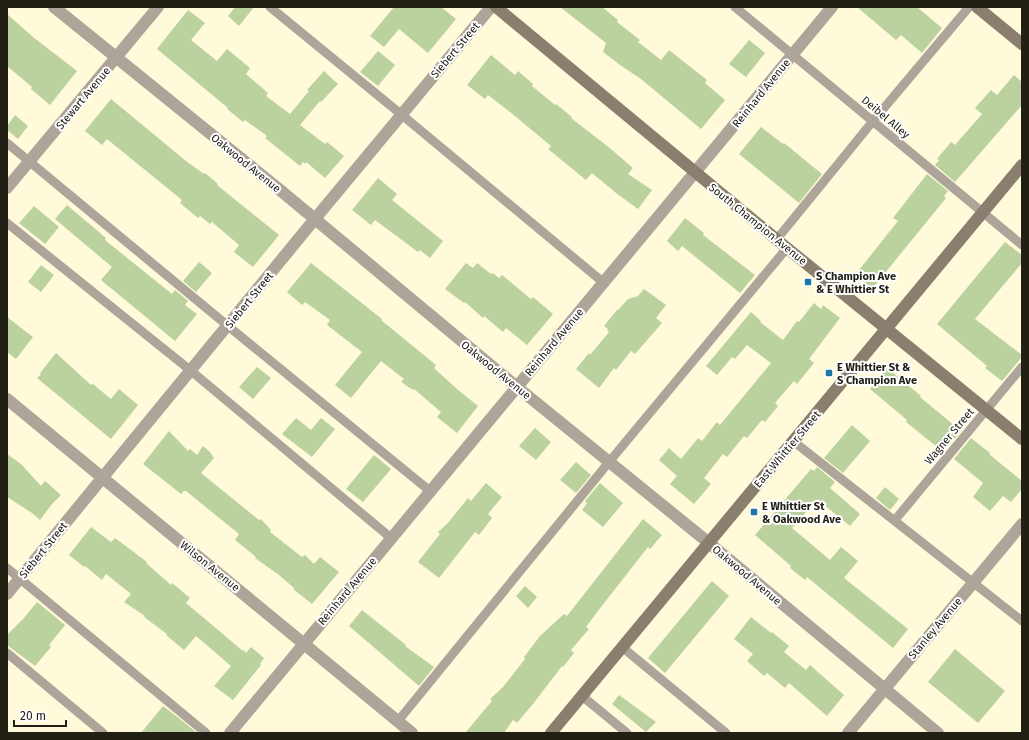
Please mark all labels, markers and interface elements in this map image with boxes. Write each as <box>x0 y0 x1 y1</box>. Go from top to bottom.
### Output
street label: Siebert Street <box>428 20 482 81</box>
street label: Reinhard Avenue <box>730 56 793 130</box>
street label: Stewart Avenue <box>54 65 113 132</box>
street label: Deibel Alley <box>859 93 913 142</box>
street label: Oakwood Avenue <box>208 131 283 195</box>
street label: South Champion Avenue <box>706 181 809 268</box>
street label: Siebert Street <box>223 270 276 331</box>
place label: S Champion Ave & E Whittier St <box>816 270 896 296</box>
marker: S Champion Ave & E Whittier St <box>803 277 813 287</box>
street label: Reinhard Avenue <box>522 306 586 379</box>
street label: Oakwood Avenue <box>458 338 533 402</box>
place label: E Whittier St & S Champion Ave <box>837 361 917 387</box>
marker: E Whittier St & S Champion Ave <box>824 368 834 378</box>
street label: Wagner Street <box>922 405 977 467</box>
street label: East Whittier Street <box>751 408 823 490</box>
place label: E Whittier St & Oakwood Ave <box>762 500 841 526</box>
marker: E Whittier St & Oakwood Ave <box>749 507 759 517</box>
street label: Siebert Street <box>17 520 70 581</box>
street label: Wilson Avenue <box>177 538 242 594</box>
street label: Oakwood Avenue <box>710 543 784 608</box>
street label: Reinhard Avenue <box>315 555 379 628</box>
street label: Stanley Avenue <box>906 595 965 662</box>
scale bar <box>14 702 66 728</box>
text: 20 m <box>20 709 46 723</box>

